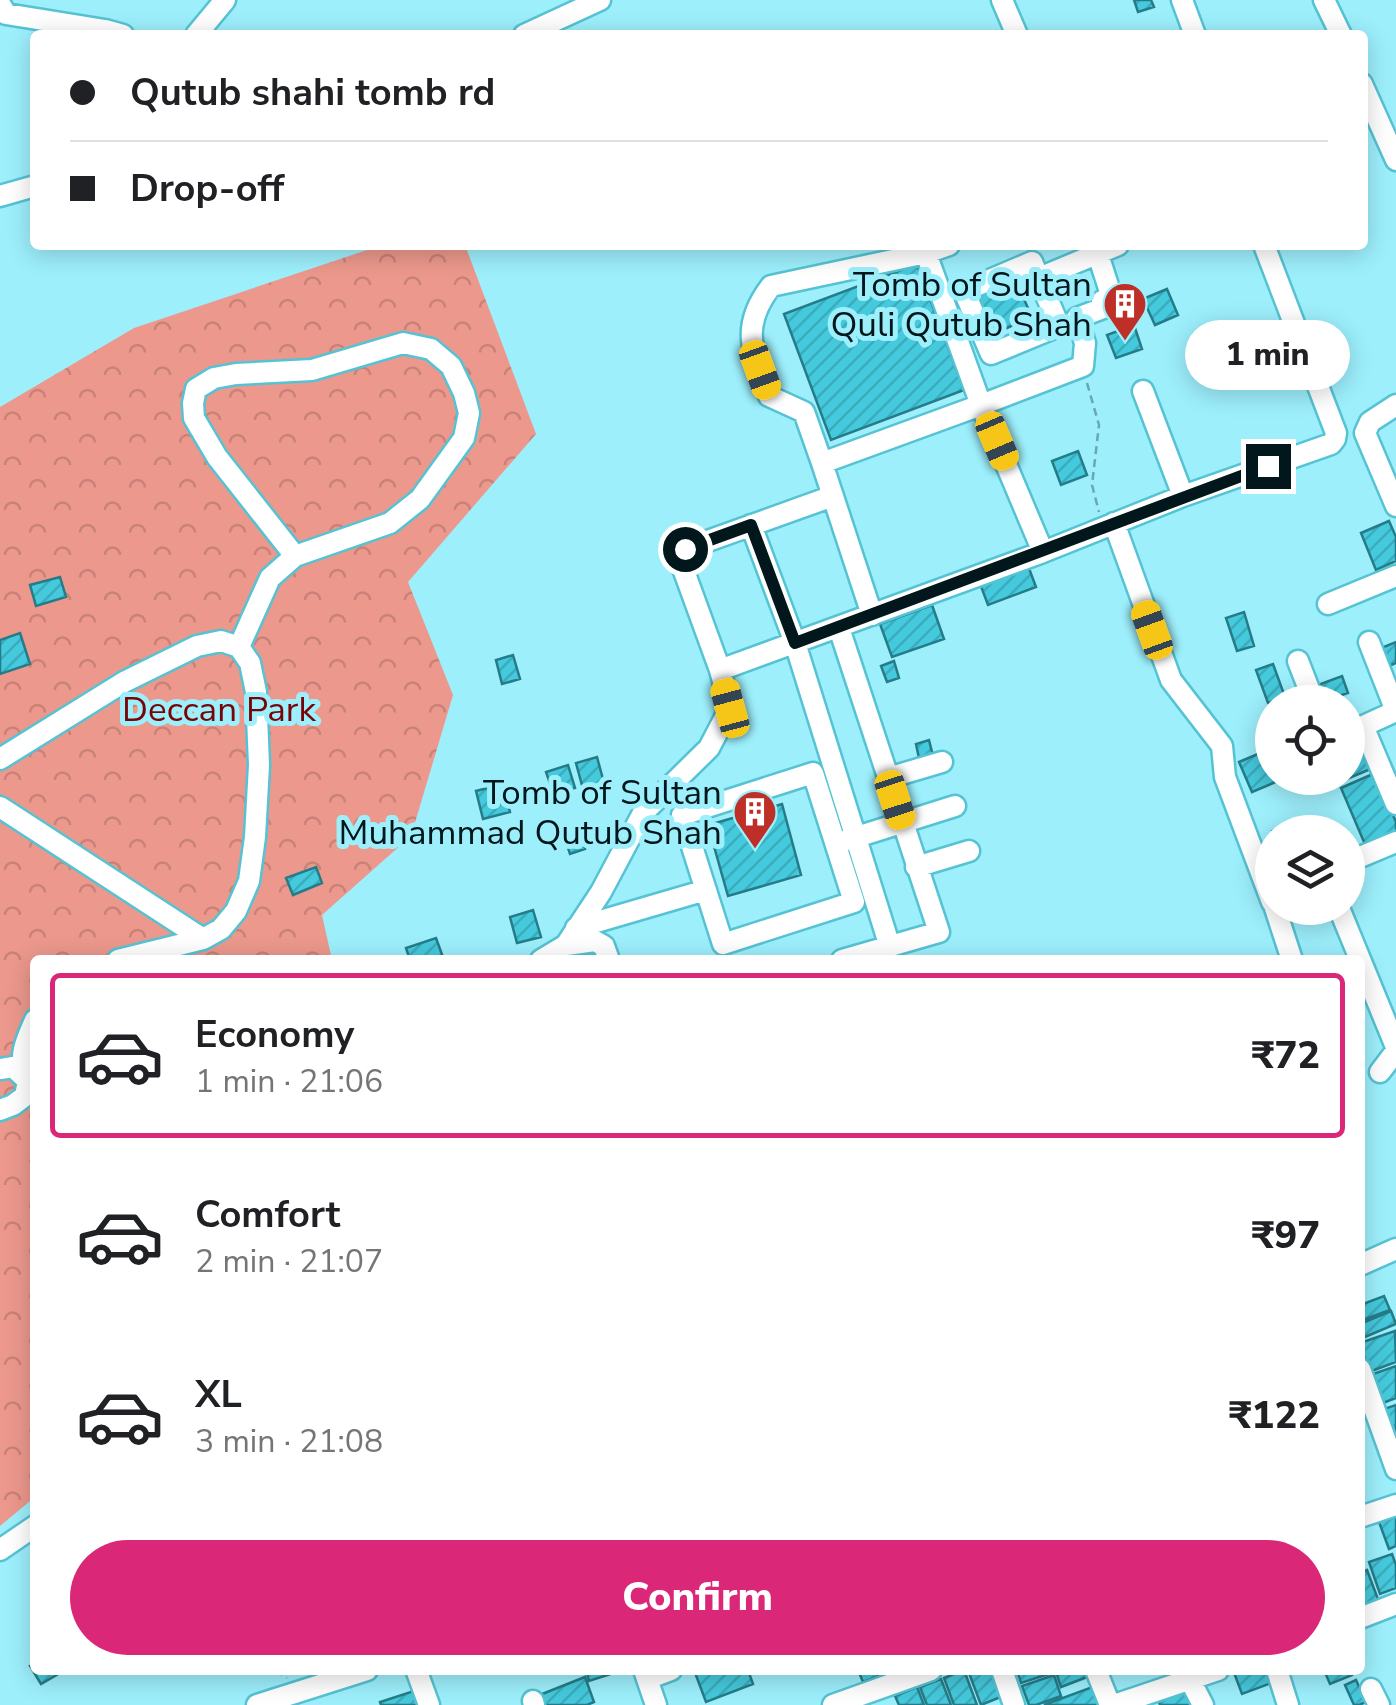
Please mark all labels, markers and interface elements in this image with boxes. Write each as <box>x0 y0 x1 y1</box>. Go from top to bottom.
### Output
text: Qutub shahi tomb rd <box>130 67 495 118</box>
text: Drop-off <box>130 163 284 214</box>
place label: Tomb of Sultan Quli Qutub Shah <box>830 261 1092 348</box>
building icon: Tomb of Sultan Quli Qutub Shah <box>1102 281 1148 342</box>
callout: 1 min <box>1186 321 1350 391</box>
text: 1 min <box>1225 333 1310 376</box>
car <box>736 337 784 403</box>
car <box>971 408 1023 474</box>
route end <box>1246 444 1291 489</box>
route start <box>663 527 708 572</box>
car <box>1128 597 1176 663</box>
car <box>708 675 752 741</box>
map controls <box>1255 685 1365 925</box>
button: locate <box>1255 685 1365 795</box>
park label: Deccan Park <box>122 686 316 733</box>
car <box>871 767 919 833</box>
place label: Tomb of Sultan Muhammad Qutub Shah <box>339 769 722 856</box>
building icon: Tomb of Sultan Muhammad Qutub Shah <box>732 789 778 850</box>
button: layers <box>1255 815 1365 925</box>
text: Economy <box>195 1009 354 1060</box>
icon: car <box>75 1011 165 1101</box>
text: ₹72 <box>1252 1030 1320 1081</box>
text: 1 min · 21:06 <box>195 1060 383 1103</box>
text: Comfort <box>195 1189 340 1240</box>
icon: car <box>75 1191 165 1281</box>
text: ₹97 <box>1252 1210 1320 1261</box>
text: 2 min · 21:07 <box>195 1240 383 1283</box>
text: XL <box>195 1369 242 1420</box>
icon: car <box>75 1371 165 1461</box>
text: ₹122 <box>1229 1390 1320 1441</box>
text: 3 min · 21:08 <box>195 1420 383 1463</box>
button: Confirm <box>70 1540 1325 1655</box>

